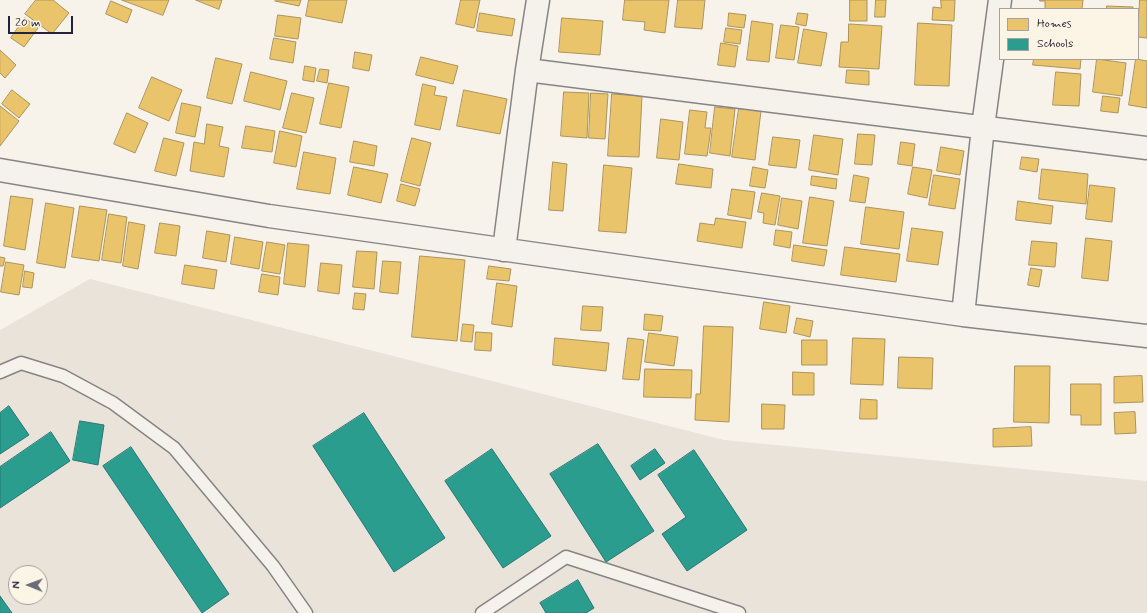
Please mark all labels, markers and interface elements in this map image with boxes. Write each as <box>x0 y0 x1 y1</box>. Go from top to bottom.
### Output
scale bar <box>10 8 75 34</box>
legend <box>999 8 1139 60</box>
text: 20 m <box>15 15 41 31</box>
text: Homes <box>1037 16 1072 32</box>
text: Schools <box>1037 36 1073 52</box>
north arrow <box>8 565 48 605</box>
text: N <box>10 581 24 589</box>

